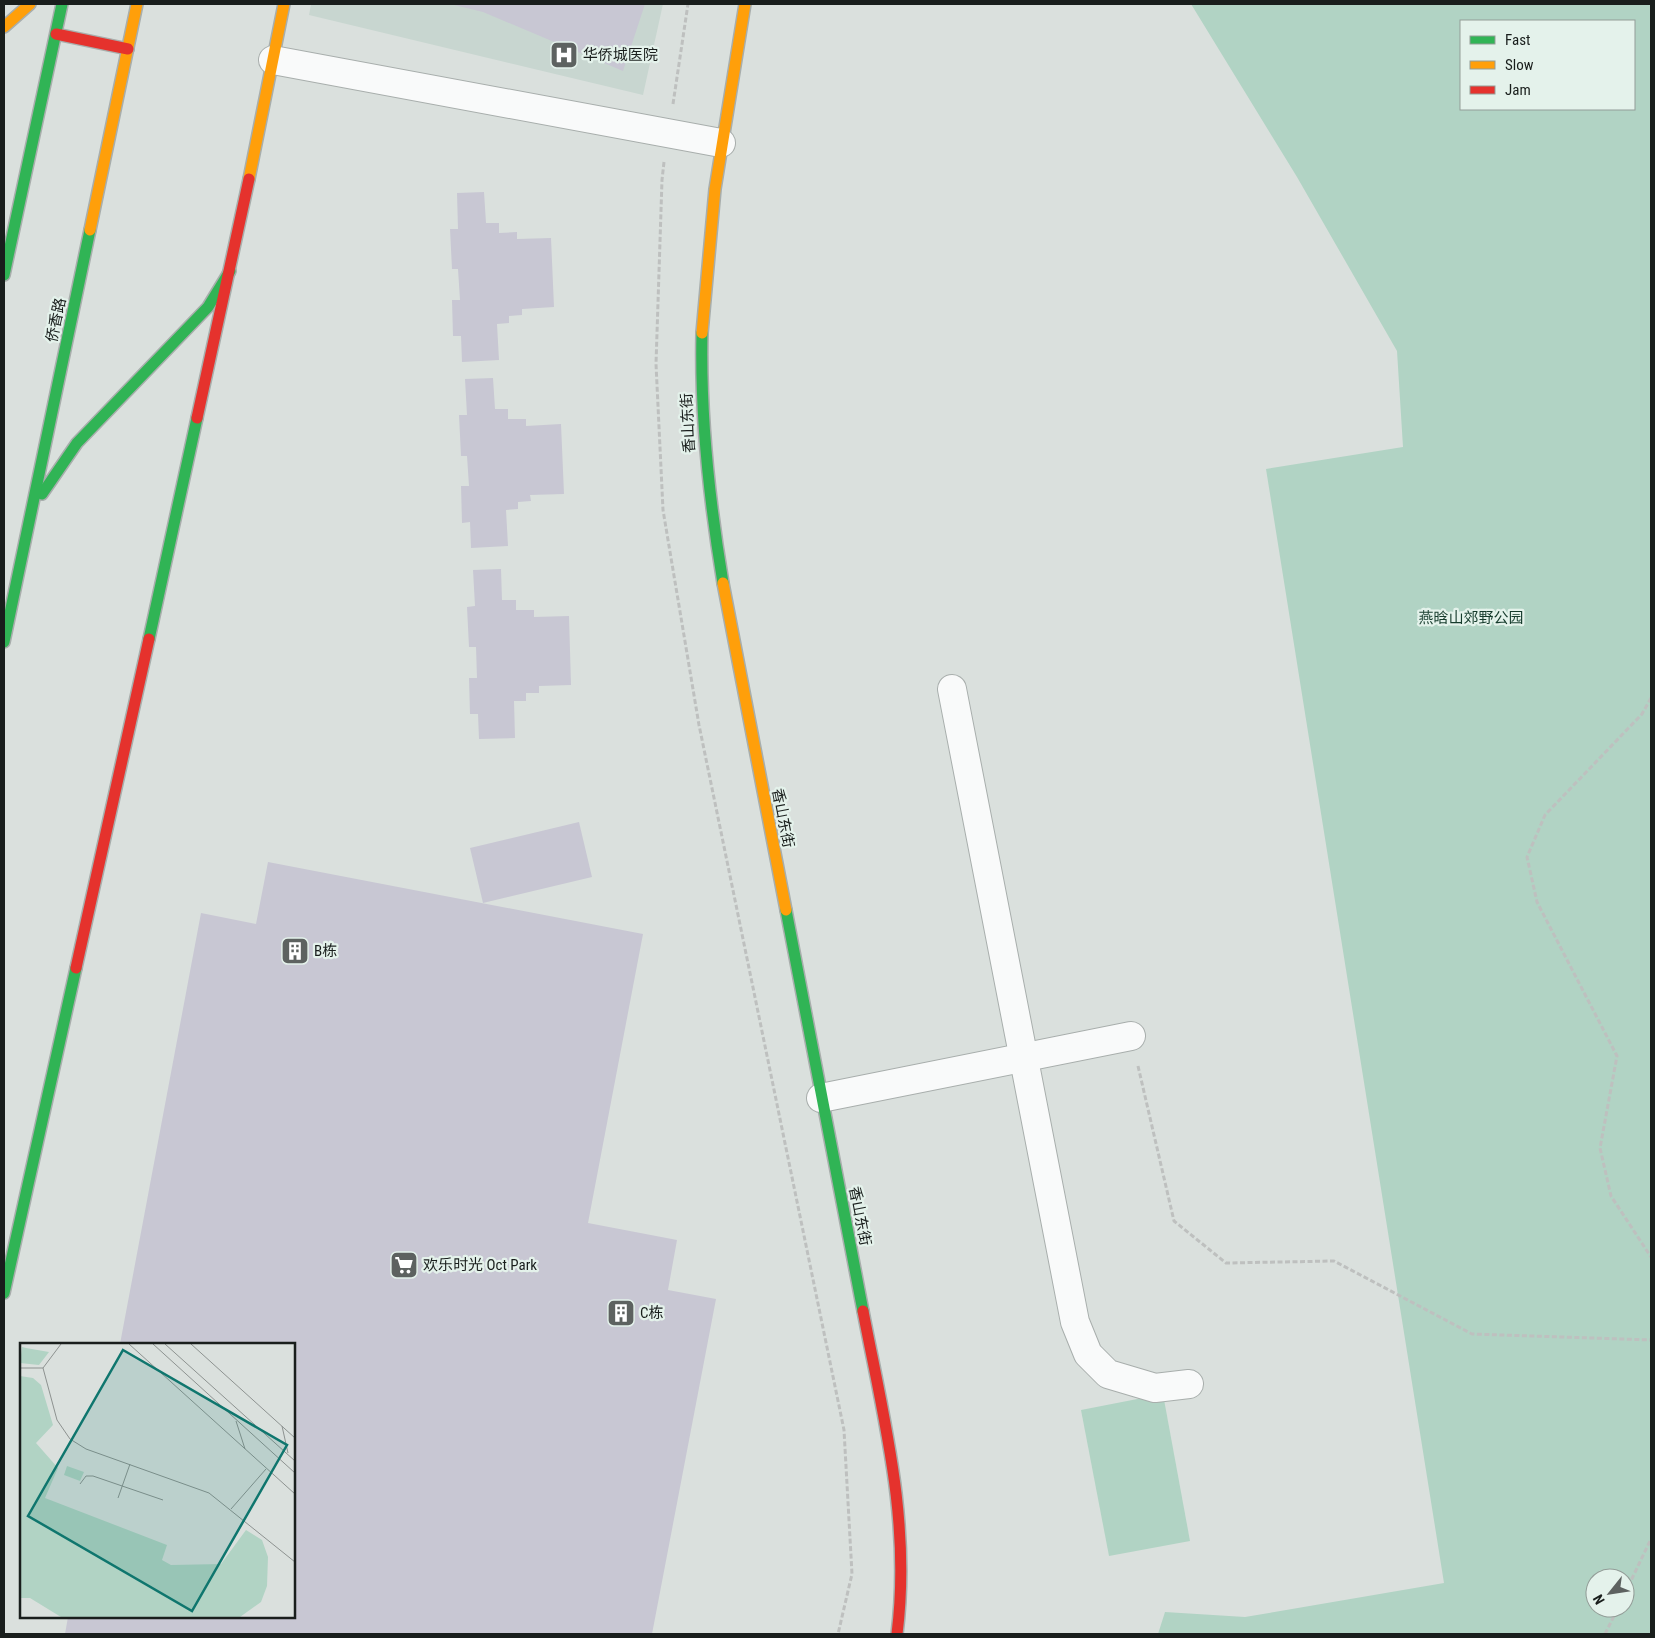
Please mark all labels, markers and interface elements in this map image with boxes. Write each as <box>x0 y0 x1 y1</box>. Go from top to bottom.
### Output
legend <box>1460 20 1635 110</box>
text: Fast <box>1505 31 1530 49</box>
hospital icon: 华侨城医院 <box>549 40 579 70</box>
place label: 华侨城医院 <box>583 46 658 64</box>
text: Slow <box>1505 56 1534 74</box>
text: Jam <box>1505 81 1531 99</box>
street label: 侨香路 <box>43 296 69 344</box>
street label: 香山东街 <box>677 393 699 453</box>
park label: 燕晗山郊野公园 <box>1418 609 1524 627</box>
street label: 香山东街 <box>768 787 798 849</box>
building icon: B栋 <box>280 936 310 966</box>
place label: B栋 <box>314 942 337 960</box>
street label: 香山东街 <box>845 1185 875 1247</box>
supermarket icon: 欢乐时光 Oct Park <box>389 1250 419 1280</box>
place label: 欢乐时光 Oct Park <box>423 1256 537 1274</box>
building icon: C栋 <box>606 1298 636 1328</box>
place label: C栋 <box>640 1304 664 1322</box>
inset map <box>20 1343 295 1618</box>
north arrow <box>1585 1568 1635 1618</box>
text: N <box>1590 1592 1608 1607</box>

